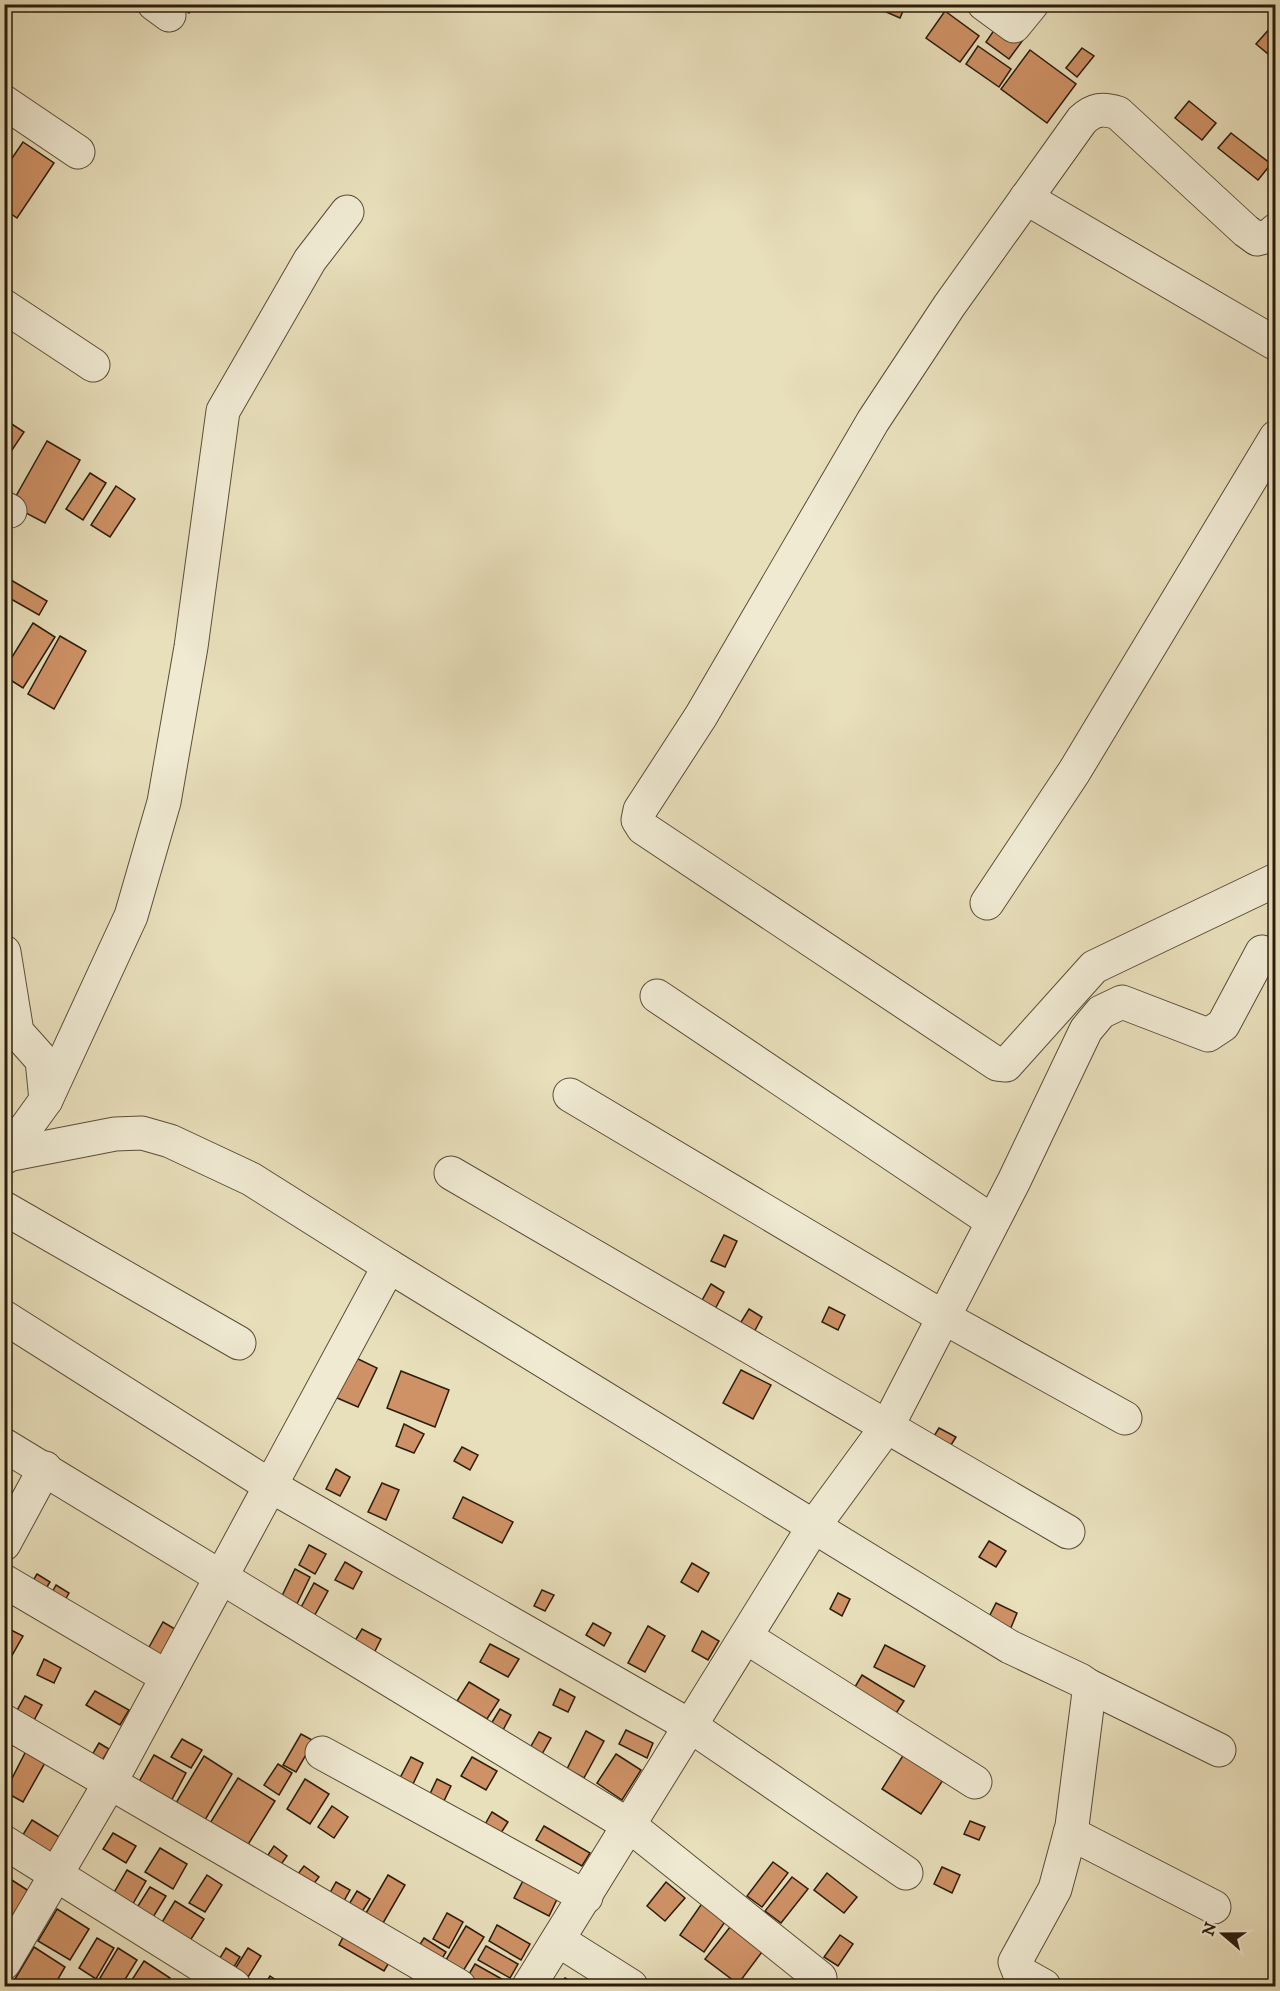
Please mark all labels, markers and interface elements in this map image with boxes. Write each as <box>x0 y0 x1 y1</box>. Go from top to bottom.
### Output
north arrow <box>1193 1904 1253 1964</box>
text: N <box>1198 1920 1221 1939</box>

